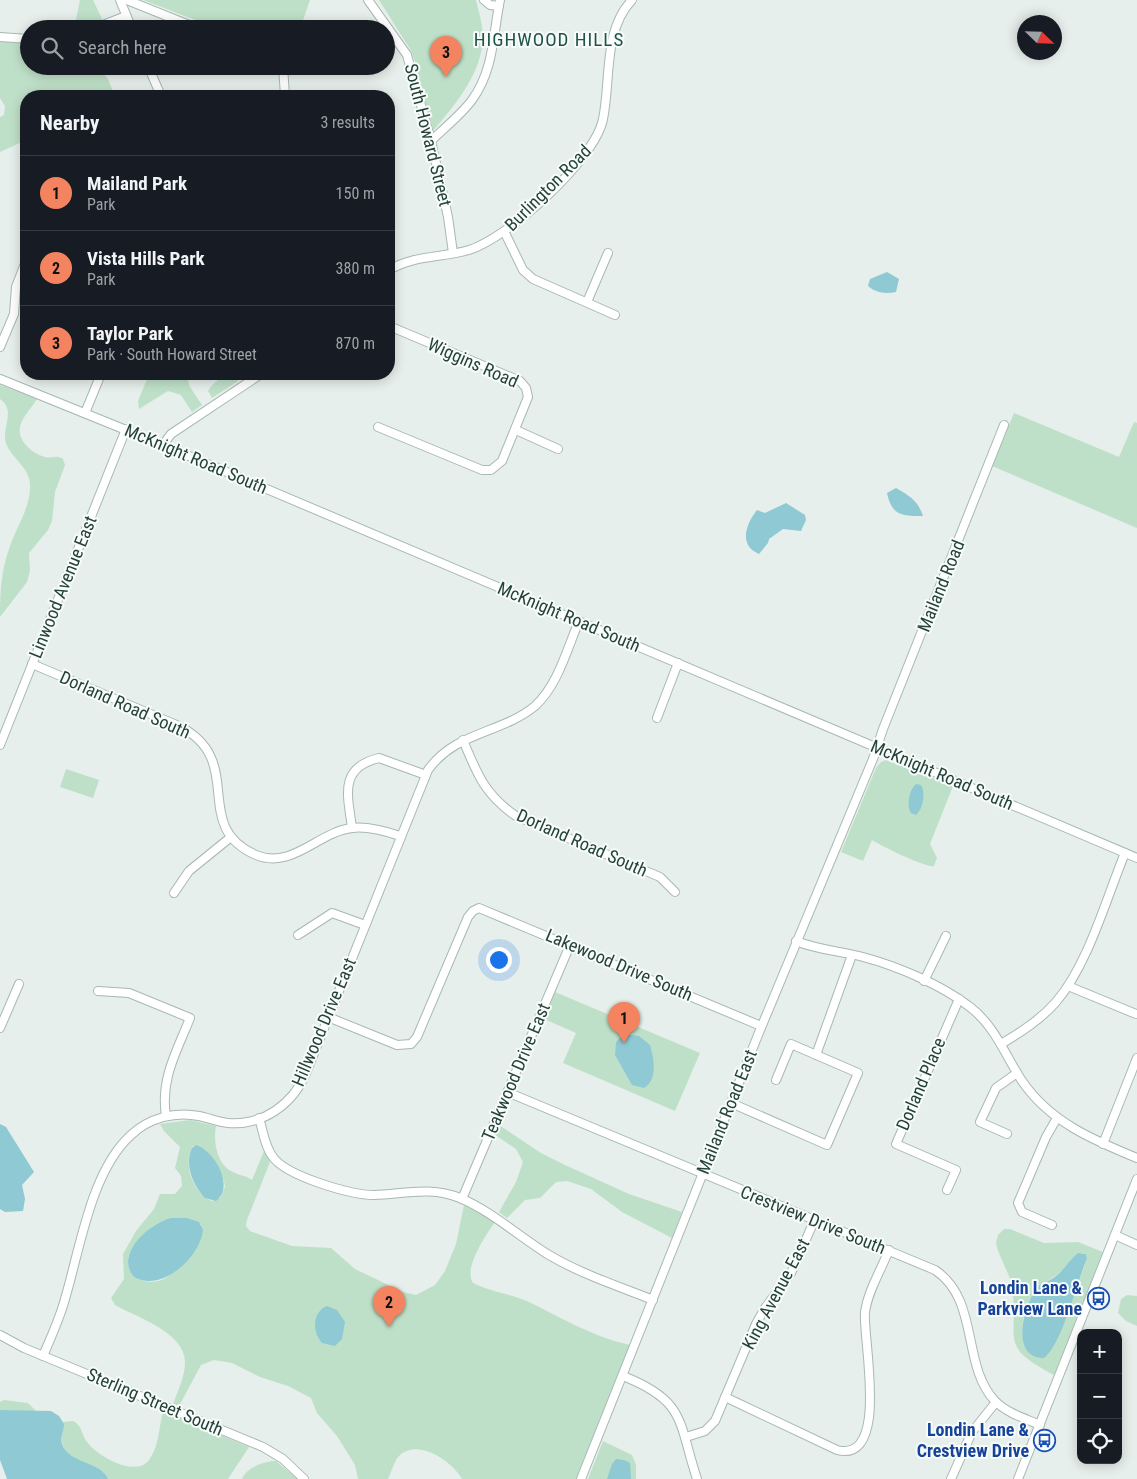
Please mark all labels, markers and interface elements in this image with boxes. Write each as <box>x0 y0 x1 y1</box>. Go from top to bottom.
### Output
north arrow <box>1017 15 1062 60</box>
search box <box>20 20 395 75</box>
district label: HIGHWOOD HILLS <box>474 28 624 51</box>
icon: search <box>38 34 66 62</box>
text: Search here <box>78 36 166 59</box>
pin: 3 <box>430 36 462 77</box>
street label: South Howard Street <box>401 61 456 208</box>
text: Nearby <box>40 111 99 135</box>
text: 3 results <box>320 113 375 132</box>
street label: Burlington Road <box>500 140 595 235</box>
text: Mailand Park <box>87 172 187 195</box>
text: 1 <box>52 184 60 203</box>
text: 150 m <box>336 184 375 203</box>
text: Park <box>87 195 116 214</box>
text: Vista Hills Park <box>87 247 205 270</box>
text: 2 <box>52 259 60 278</box>
text: 380 m <box>336 259 375 278</box>
text: Park <box>87 270 116 289</box>
text: Taylor Park <box>87 322 173 345</box>
street label: Wiggins Road <box>425 333 522 392</box>
text: 3 <box>52 334 60 353</box>
text: 870 m <box>336 334 375 353</box>
text: Park · South Howard Street <box>87 345 257 364</box>
street label: McKnight Road South <box>122 419 271 498</box>
street label: Linwood Avenue East <box>24 513 101 661</box>
street label: Mailand Road <box>913 537 968 635</box>
street label: McKnight Road South <box>495 577 644 656</box>
street label: Dorland Road South <box>57 666 194 743</box>
street label: McKnight Road South <box>868 735 1017 814</box>
street label: Dorland Road South <box>514 804 651 881</box>
street label: Lakewood Drive South <box>543 924 696 1005</box>
your location <box>486 947 512 973</box>
street label: Hillwood Drive East <box>287 954 360 1089</box>
street label: Teakwood Drive East <box>477 1000 554 1144</box>
pin: 1 <box>608 1002 640 1043</box>
street label: Dorland Place <box>892 1034 950 1133</box>
street label: Mailand Road East <box>692 1047 761 1177</box>
street label: Crestview Drive South <box>738 1181 889 1258</box>
street label: King Avenue East <box>737 1235 814 1353</box>
place label: Londin Lane & Parkview Lane <box>977 1277 1083 1319</box>
pin: 2 <box>373 1286 405 1327</box>
bus stop icon: Londin Lane & Parkview Lane <box>1086 1286 1110 1310</box>
map controls <box>1077 1329 1122 1464</box>
button: + <box>1077 1329 1122 1374</box>
street label: Sterling Street South <box>84 1363 226 1440</box>
button: − <box>1077 1374 1122 1419</box>
place label: Londin Lane & Crestview Drive <box>917 1419 1030 1461</box>
button: locate <box>1077 1419 1122 1464</box>
bus stop icon: Londin Lane & Crestview Drive <box>1033 1428 1057 1452</box>

